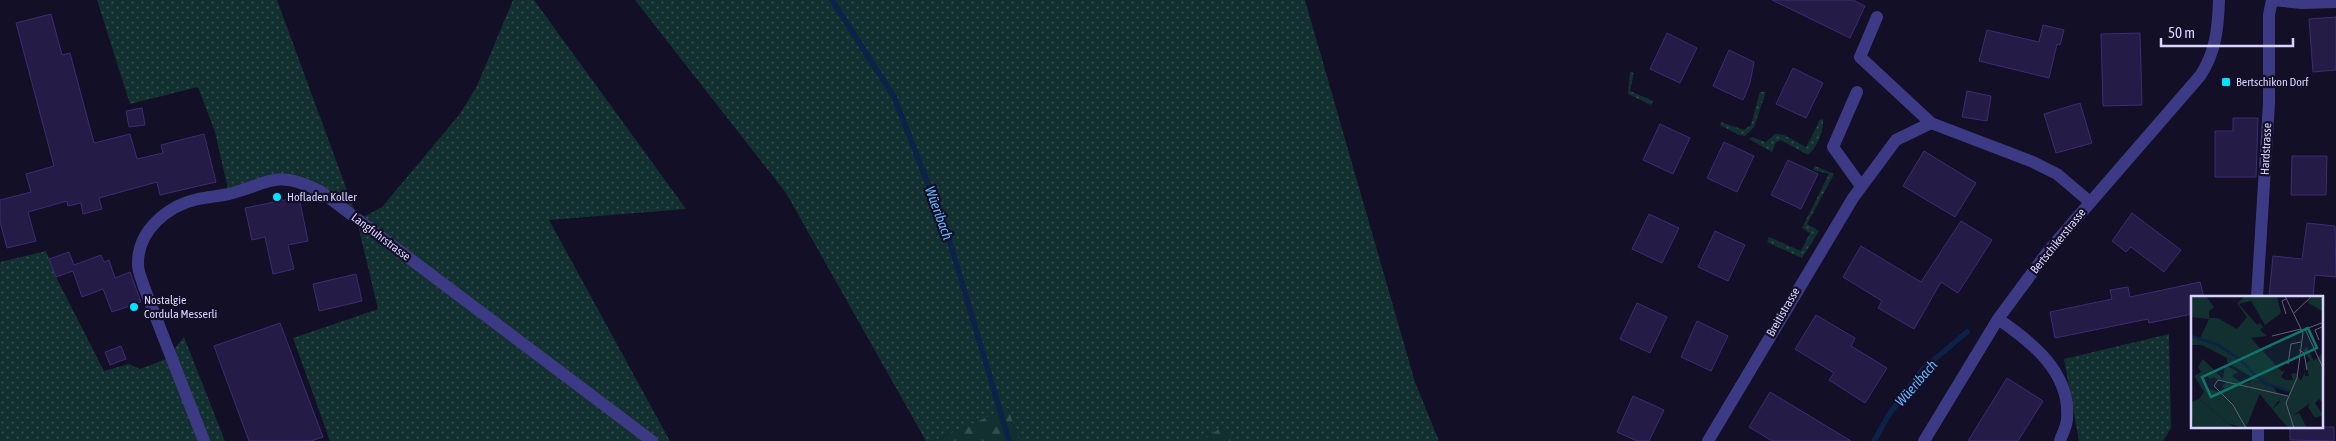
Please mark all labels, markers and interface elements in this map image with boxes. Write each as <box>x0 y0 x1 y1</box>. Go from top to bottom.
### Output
scale bar <box>2161 15 2294 47</box>
text: 50 m <box>2168 24 2195 41</box>
place label: Bertschikon Dorf <box>2236 75 2309 89</box>
marker: Bertschikon Dorf <box>2220 76 2232 88</box>
street label: Hardstrasse <box>2258 123 2274 175</box>
water label: Wüeribach <box>922 184 956 242</box>
place label: Hofladen Koller <box>287 190 357 204</box>
marker: Hofladen Koller <box>271 191 283 203</box>
street label: Bertschikerstrasse <box>2027 206 2089 276</box>
street label: Langfuhrstrasse <box>349 210 413 264</box>
street label: Breitistrasse <box>1763 285 1803 339</box>
place label: Nostalgie Cordula Messerli <box>144 293 217 321</box>
inset map <box>2191 296 2324 428</box>
marker: Nostalgie Cordula Messerli <box>128 301 140 313</box>
water label: Wüeribach <box>1892 357 1940 409</box>

